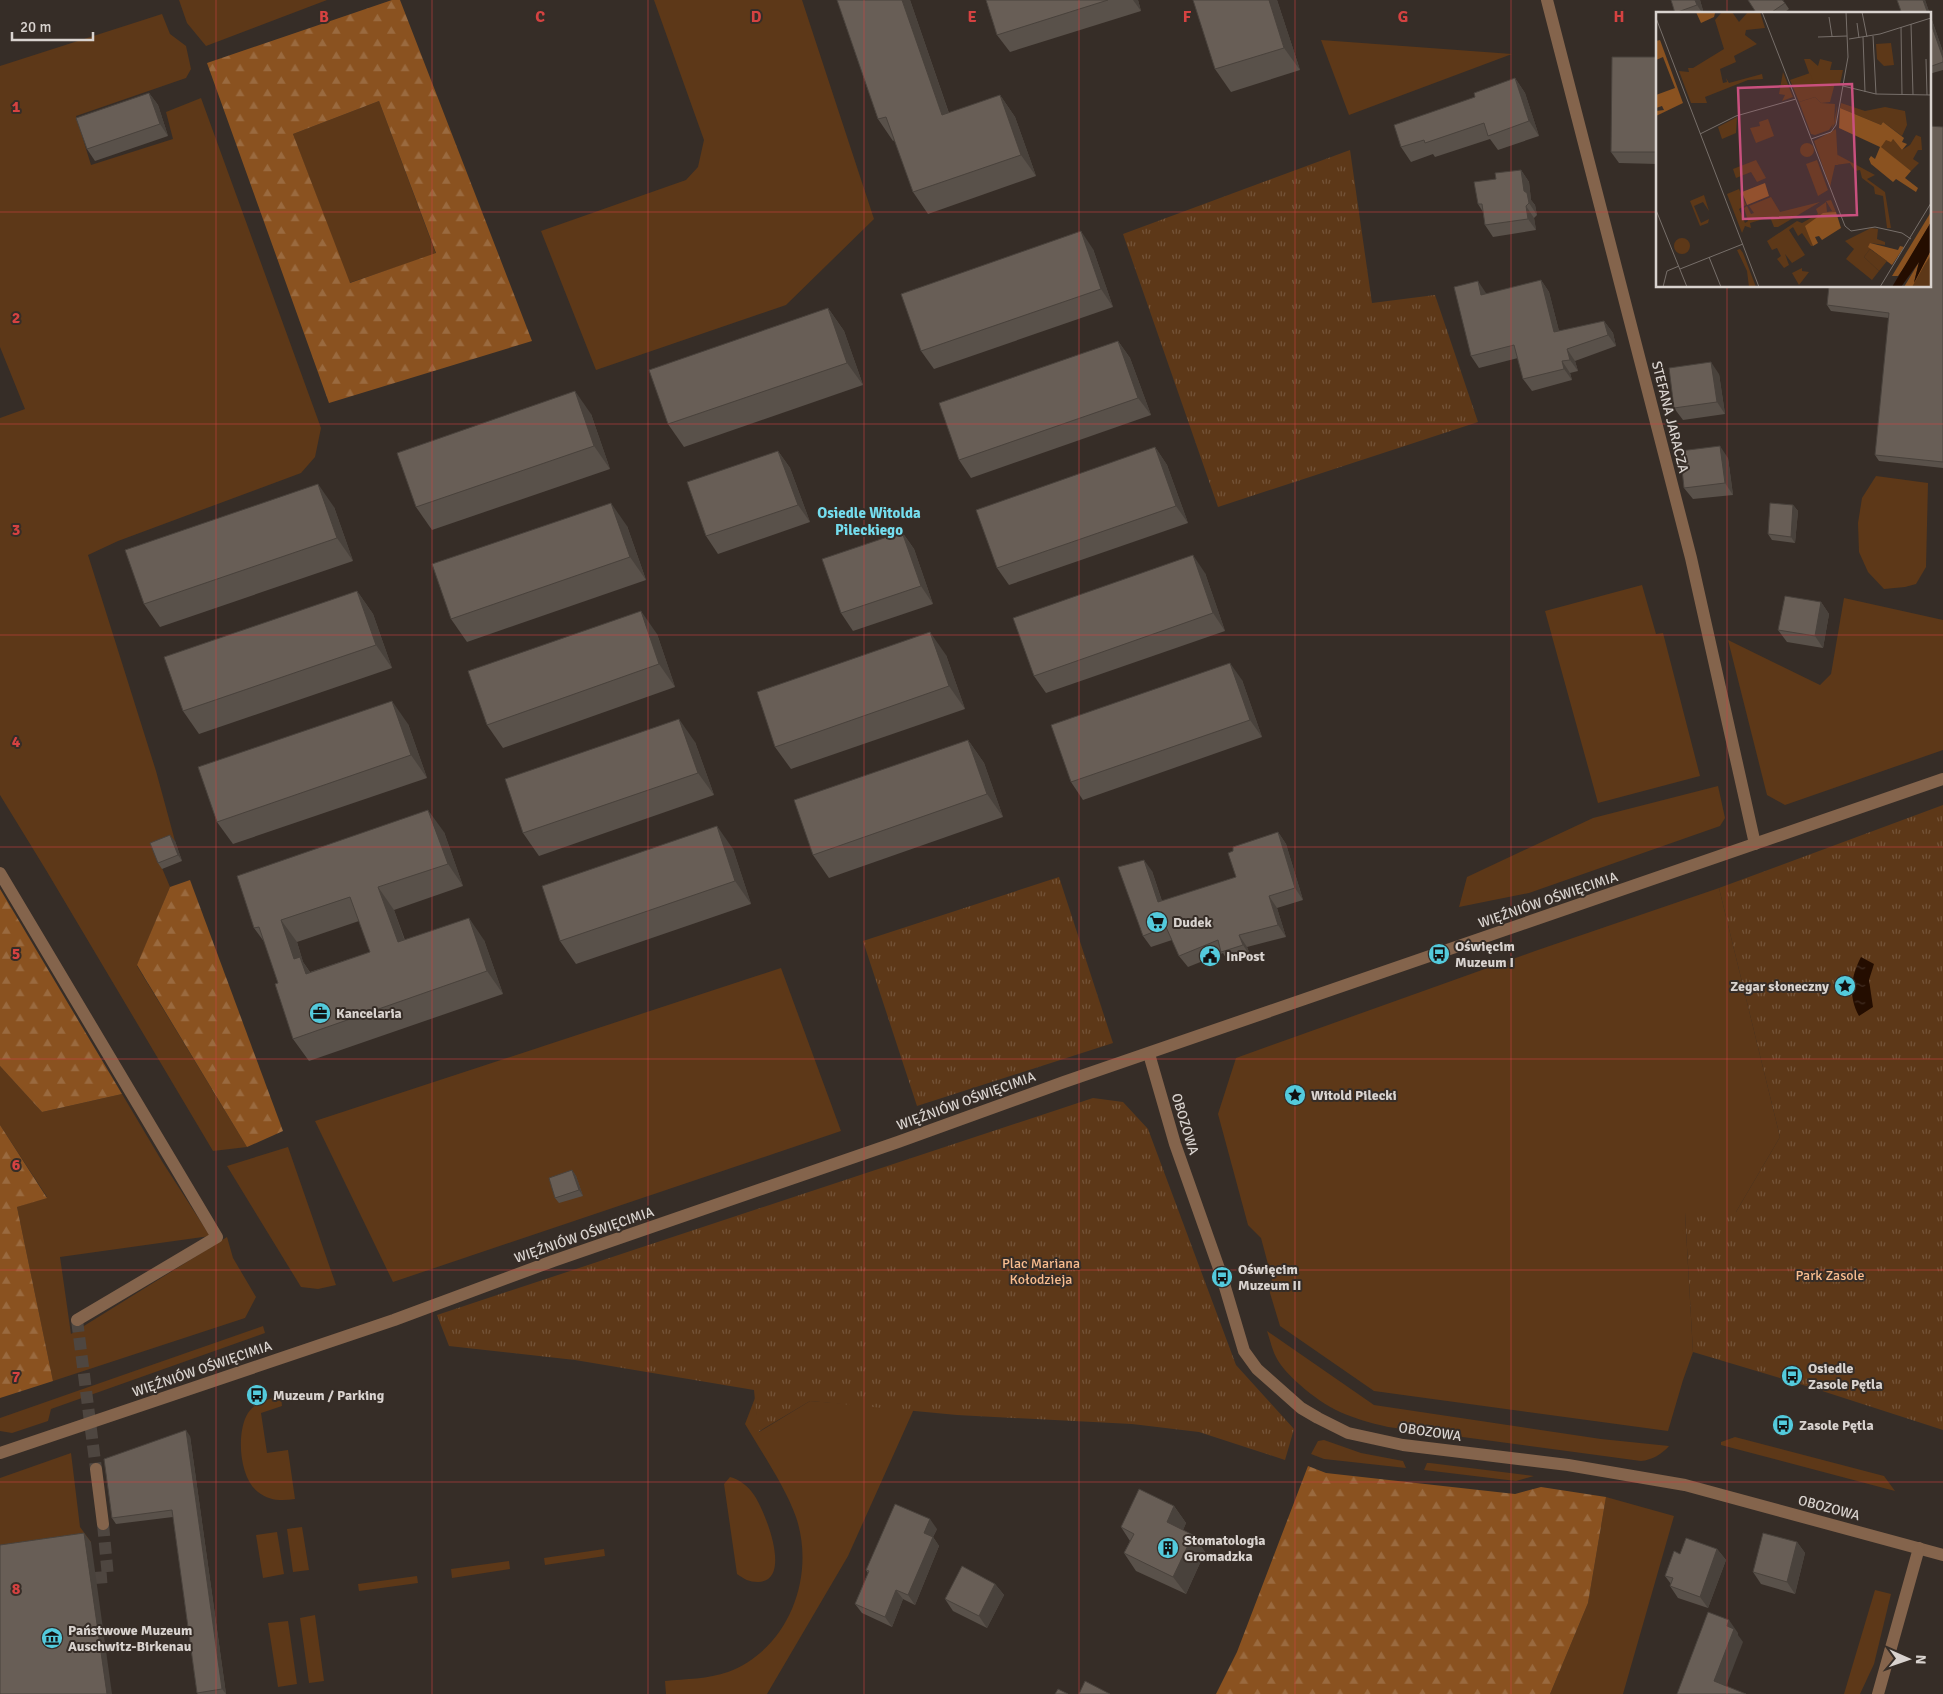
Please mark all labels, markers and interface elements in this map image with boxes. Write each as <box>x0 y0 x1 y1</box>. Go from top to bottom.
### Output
text: B <box>319 7 329 27</box>
text: C <box>535 7 545 27</box>
text: D <box>751 7 762 27</box>
text: E <box>967 7 977 27</box>
text: F <box>1183 7 1192 27</box>
text: G <box>1398 7 1408 27</box>
text: H <box>1614 7 1624 27</box>
scale bar <box>12 10 94 42</box>
inset map <box>1656 12 1930 288</box>
text: 20 m <box>20 18 51 36</box>
text: 1 <box>12 97 21 117</box>
text: 2 <box>12 308 20 328</box>
street label: STEFANA JARACZA <box>1648 359 1692 475</box>
district label: Osiedle Witolda Pileckiego <box>817 504 921 539</box>
text: 3 <box>12 520 20 540</box>
text: 4 <box>12 732 21 752</box>
street label: WIĘŹNIÓW OŚWIĘCIMIA <box>1476 868 1620 932</box>
supermarket icon: Dudek <box>1145 910 1169 934</box>
place label: Dudek <box>1173 914 1213 931</box>
place label: Oświęcim Muzeum I <box>1455 938 1515 971</box>
bus stop icon: Oświęcim Muzeum I <box>1427 942 1451 966</box>
text: 5 <box>12 944 20 964</box>
public building icon: InPost <box>1198 944 1222 968</box>
place label: InPost <box>1226 948 1266 965</box>
place icon: Zegar słoneczny <box>1833 974 1857 998</box>
place label: Zegar słoneczny <box>1730 978 1829 995</box>
office icon: Kancelaria <box>308 1001 332 1025</box>
place label: Kancelaria <box>336 1005 402 1022</box>
street label: WIĘŹNIÓW OŚWIĘCIMIA <box>894 1068 1038 1134</box>
place icon: Witold Pilecki <box>1283 1083 1307 1107</box>
place label: Witold Pilecki <box>1311 1087 1397 1104</box>
street label: OBOZOWA <box>1168 1091 1203 1157</box>
text: 6 <box>12 1155 21 1175</box>
street label: WIĘŹNIÓW OŚWIĘCIMIA <box>512 1203 656 1267</box>
park label: Plac Mariana Kołodzieja <box>1002 1255 1080 1288</box>
place label: Oświęcim Muzeum II <box>1238 1261 1301 1294</box>
bus stop icon: Oświęcim Muzeum II <box>1210 1265 1234 1289</box>
park label: Park Zasole <box>1795 1267 1865 1284</box>
street label: WIĘŹNIÓW OŚWIĘCIMIA <box>130 1337 274 1401</box>
place label: Osiedle Zasole Pętla <box>1808 1360 1883 1393</box>
bus stop icon: Osiedle Zasole Pętla <box>1780 1364 1804 1388</box>
text: 7 <box>12 1367 21 1387</box>
bus stop icon: Muzeum / Parking <box>245 1383 269 1407</box>
place label: Muzeum / Parking <box>273 1387 385 1404</box>
bus stop icon: Zasole Pętla <box>1771 1413 1795 1437</box>
place label: Zasole Pętla <box>1799 1417 1874 1434</box>
street label: OBOZOWA <box>1397 1419 1463 1445</box>
street label: OBOZOWA <box>1796 1492 1862 1525</box>
place label: Stomatologia Gromadzka <box>1184 1532 1266 1565</box>
building icon: Stomatologia Gromadzka <box>1156 1536 1180 1560</box>
text: 8 <box>12 1579 21 1599</box>
place label: Państwowe Muzeum Auschwitz-Birkenau <box>68 1622 192 1655</box>
museum icon: Państwowe Muzeum Auschwitz-Birkenau <box>40 1626 64 1650</box>
north arrow <box>1883 1634 1933 1684</box>
text: N <box>1912 1654 1929 1665</box>

